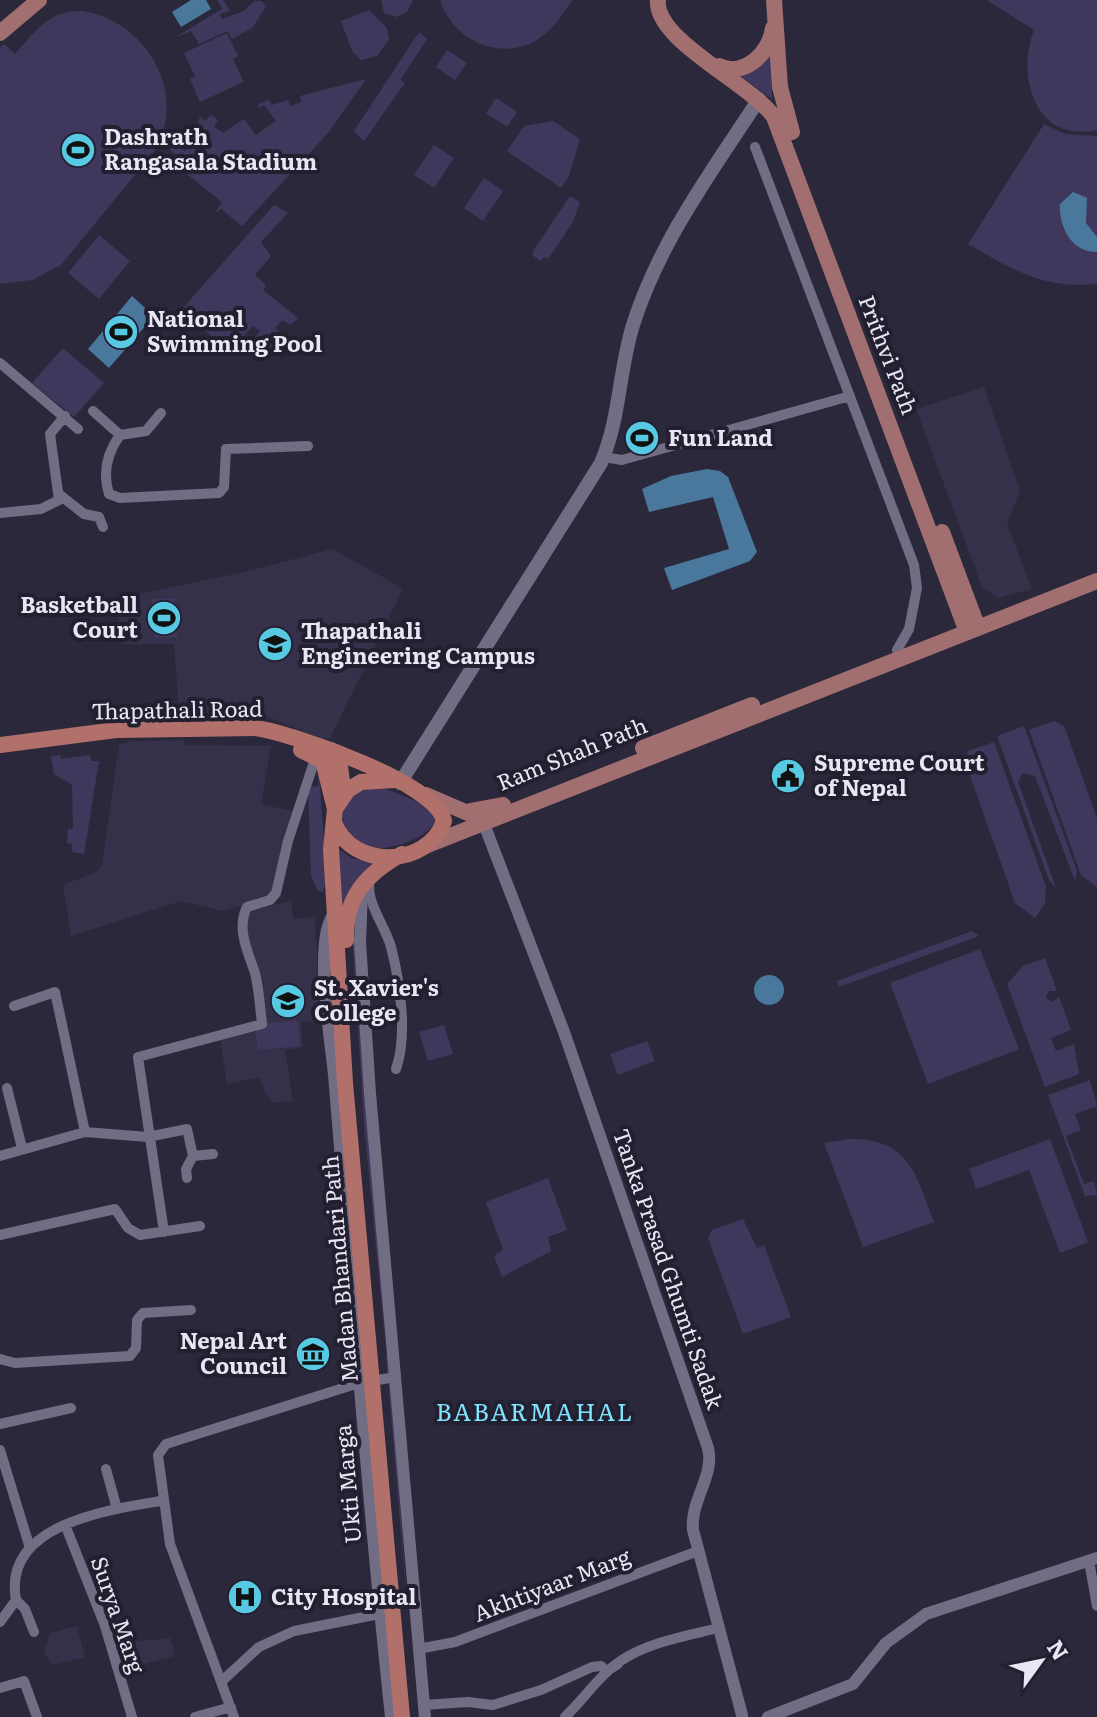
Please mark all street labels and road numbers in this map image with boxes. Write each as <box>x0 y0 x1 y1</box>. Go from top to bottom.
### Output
street label: Prithvi Path <box>851 290 927 419</box>
street label: Thapathali Road <box>91 691 263 726</box>
street label: Ram Shah Path <box>491 707 652 798</box>
street label: Tanka Prasad Ghumti Sadak <box>606 1124 733 1414</box>
street label: Madan Bhandari Path <box>312 1154 365 1384</box>
street label: Ukti Marga <box>325 1423 368 1545</box>
street label: Akhtiyaar Marg <box>468 1538 635 1629</box>
street label: Surya Marg <box>84 1552 155 1678</box>

